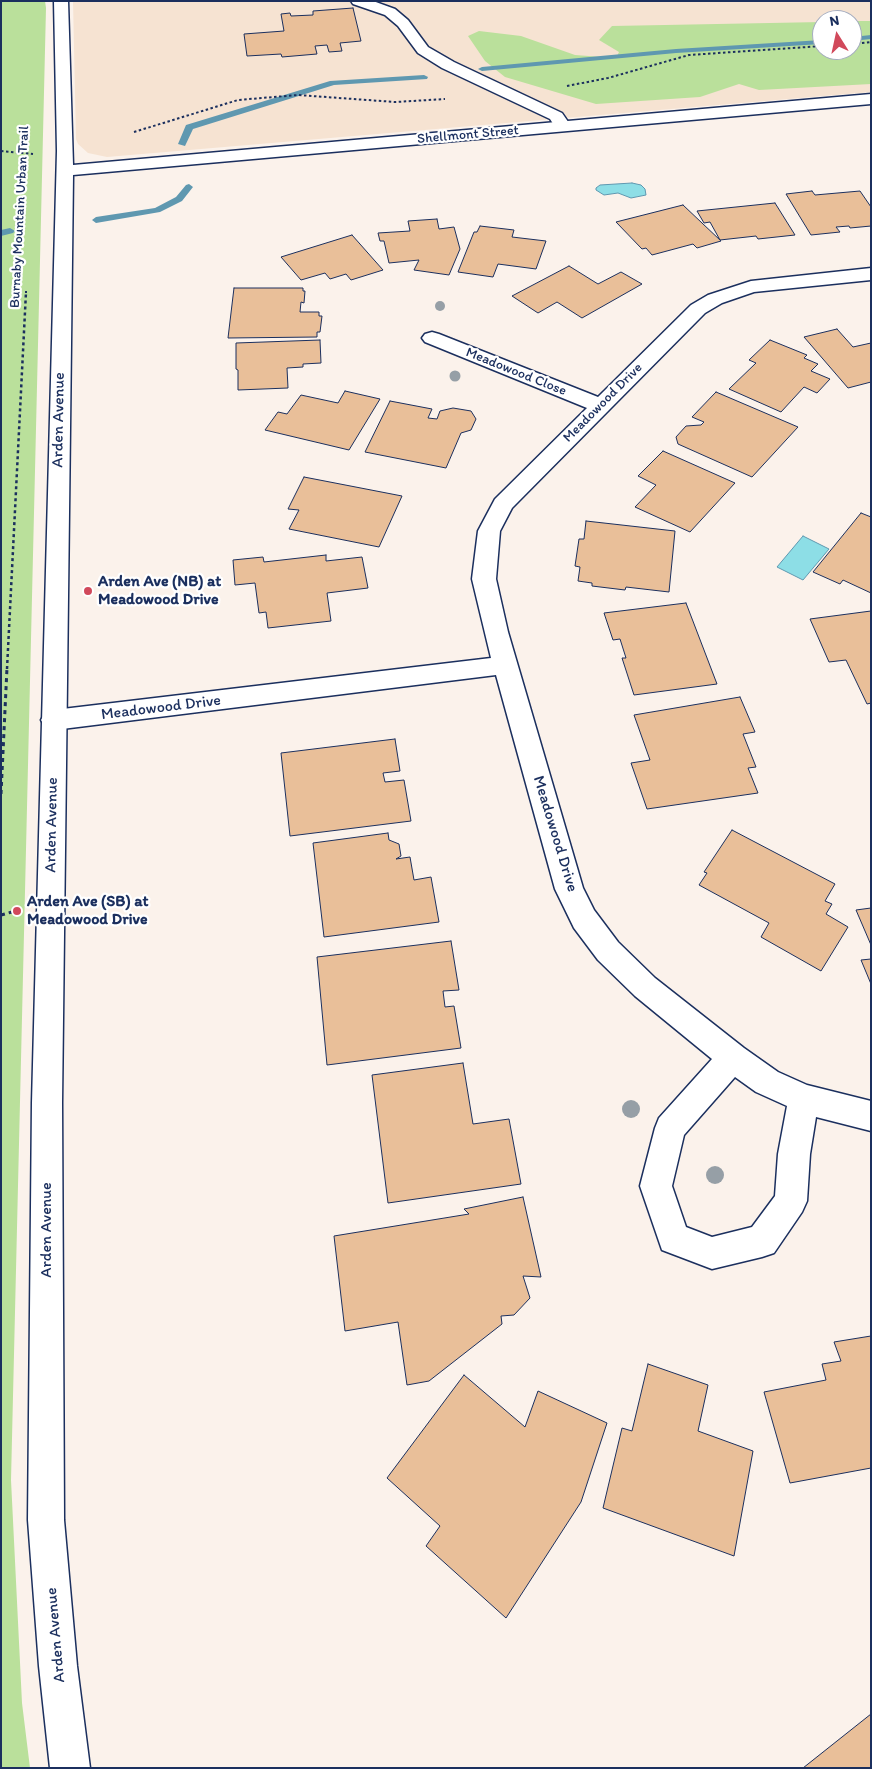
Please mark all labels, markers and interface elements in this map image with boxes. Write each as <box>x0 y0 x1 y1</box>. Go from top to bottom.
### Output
north arrow <box>812 10 862 60</box>
text: N <box>828 12 841 30</box>
street label: Shellmont Street <box>417 122 519 148</box>
street label: Burnaby Mountain Urban Trail <box>7 125 33 309</box>
street label: Meadowood Close <box>463 344 569 400</box>
street label: Meadowood Drive <box>560 360 646 446</box>
street label: Arden Avenue <box>49 372 69 468</box>
place label: Arden Ave (NB) at Meadowood Drive <box>98 572 221 610</box>
marker: Arden Ave (NB) at Meadowood Drive <box>82 585 94 597</box>
street label: Meadowood Drive <box>100 691 222 725</box>
street label: Meadowood Drive <box>528 774 582 894</box>
street label: Arden Avenue <box>42 777 62 873</box>
place label: Arden Ave (SB) at Meadowood Drive <box>27 892 149 930</box>
marker: Arden Ave (SB) at Meadowood Drive <box>11 905 23 917</box>
street label: Arden Avenue <box>37 1182 57 1278</box>
street label: Arden Avenue <box>42 1587 70 1683</box>

